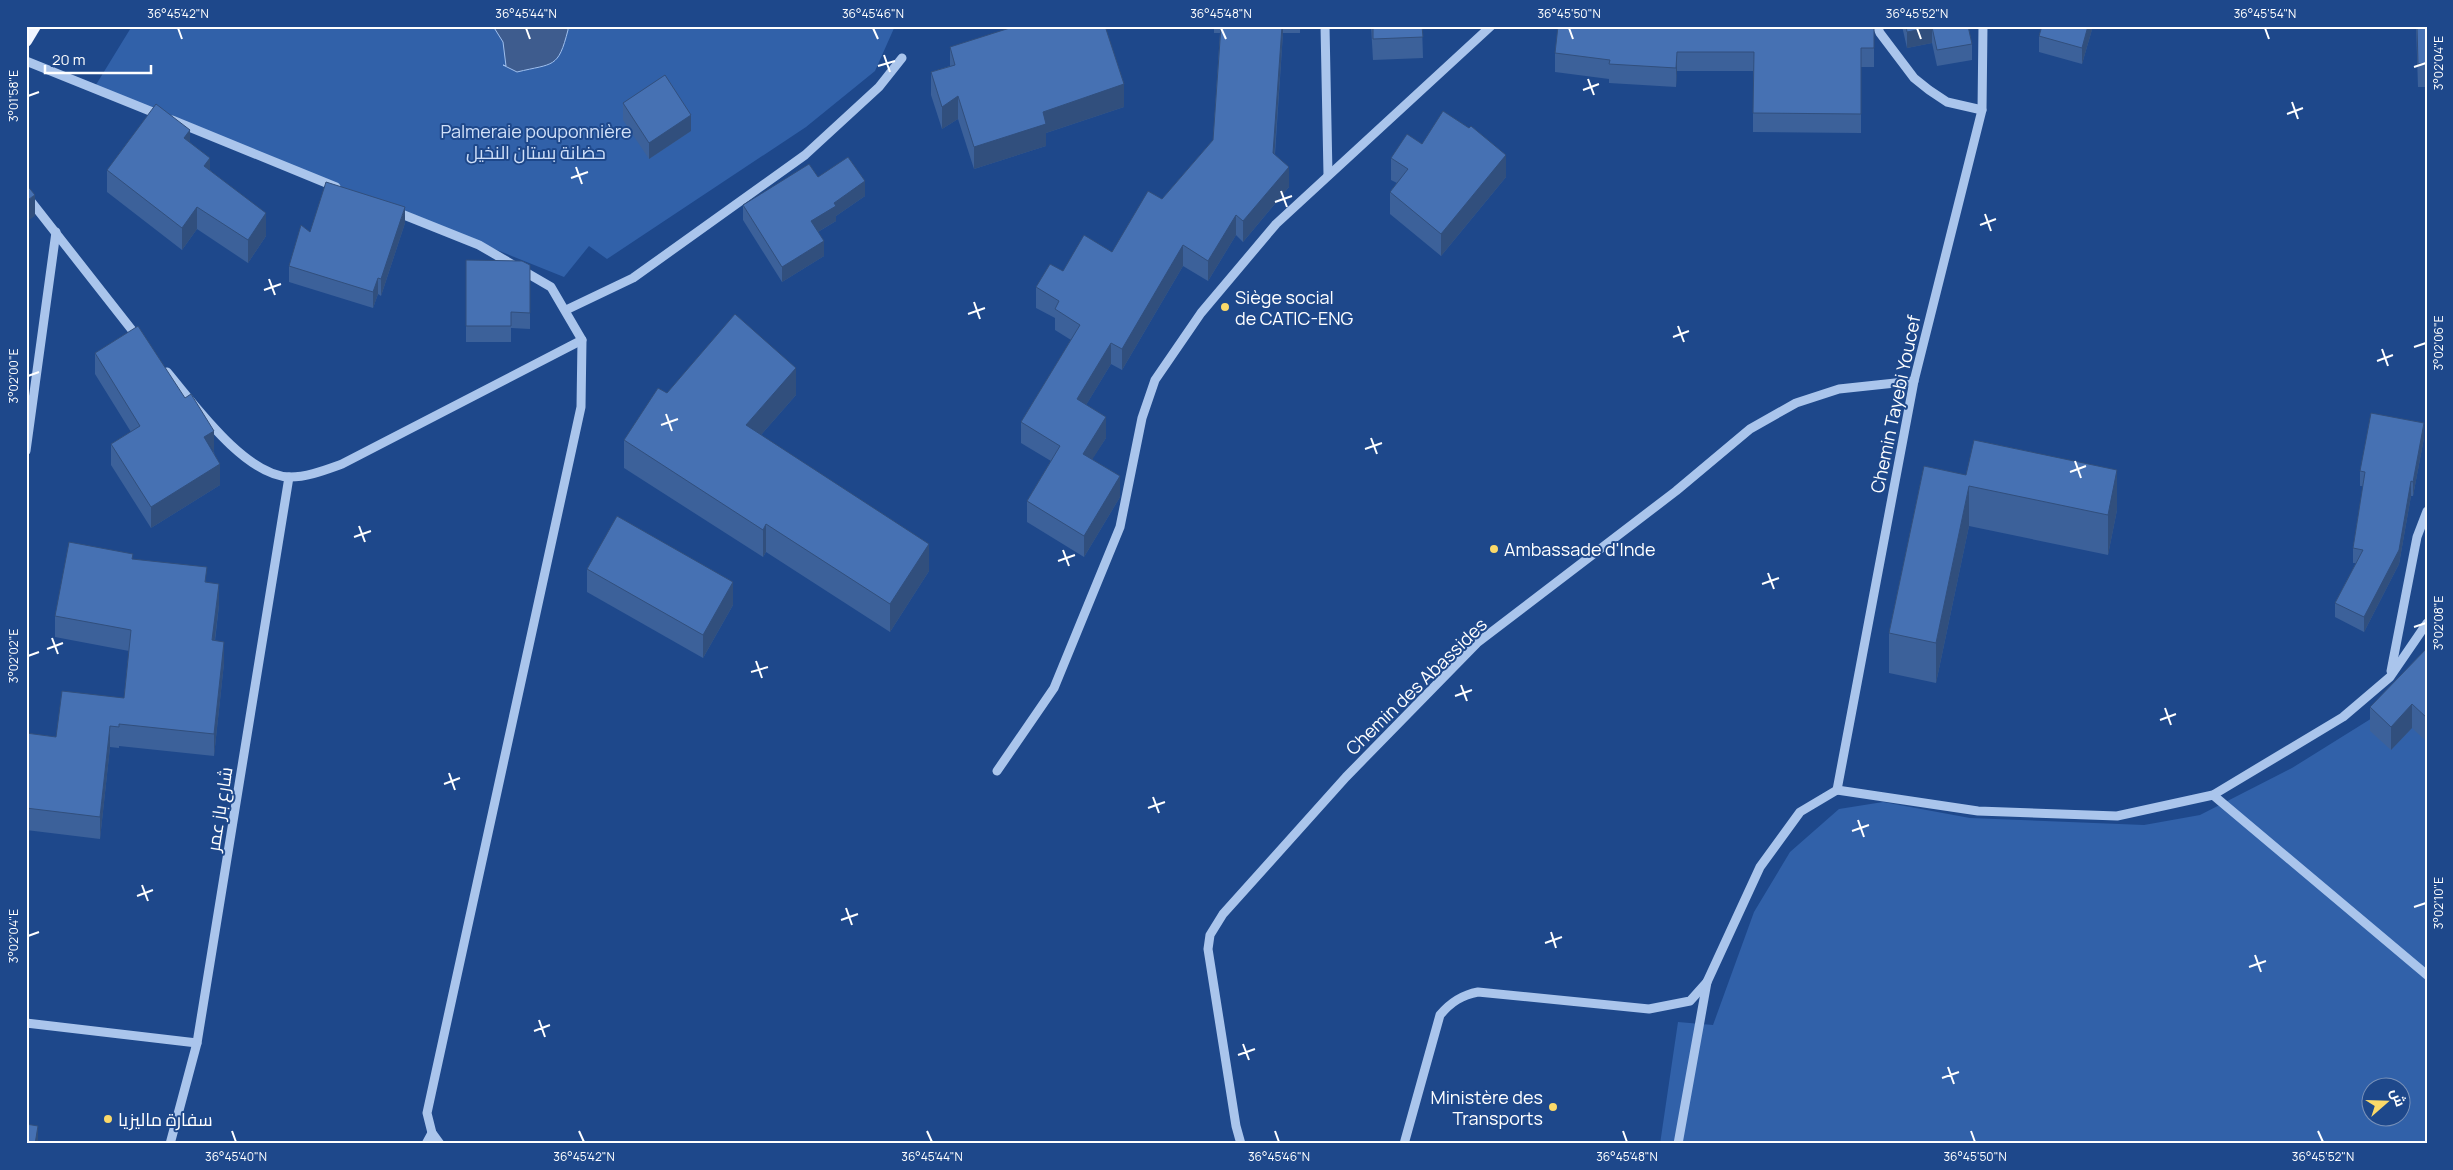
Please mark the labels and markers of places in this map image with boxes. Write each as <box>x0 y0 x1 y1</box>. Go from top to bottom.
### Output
place label: Siège social de CATIC-ENG <box>1235 285 1354 330</box>
marker: Siège social de CATIC-ENG <box>1219 301 1231 313</box>
place label: Ambassade d'Inde <box>1504 537 1656 561</box>
marker: Ambassade d'Inde <box>1488 543 1500 555</box>
place label: Ministère des Transports <box>1431 1085 1543 1130</box>
marker: Ministère des Transports <box>1547 1101 1559 1113</box>
place label: سفارة ماليزيا <box>118 1107 213 1131</box>
marker: سفارة ماليزيا <box>102 1113 114 1125</box>

